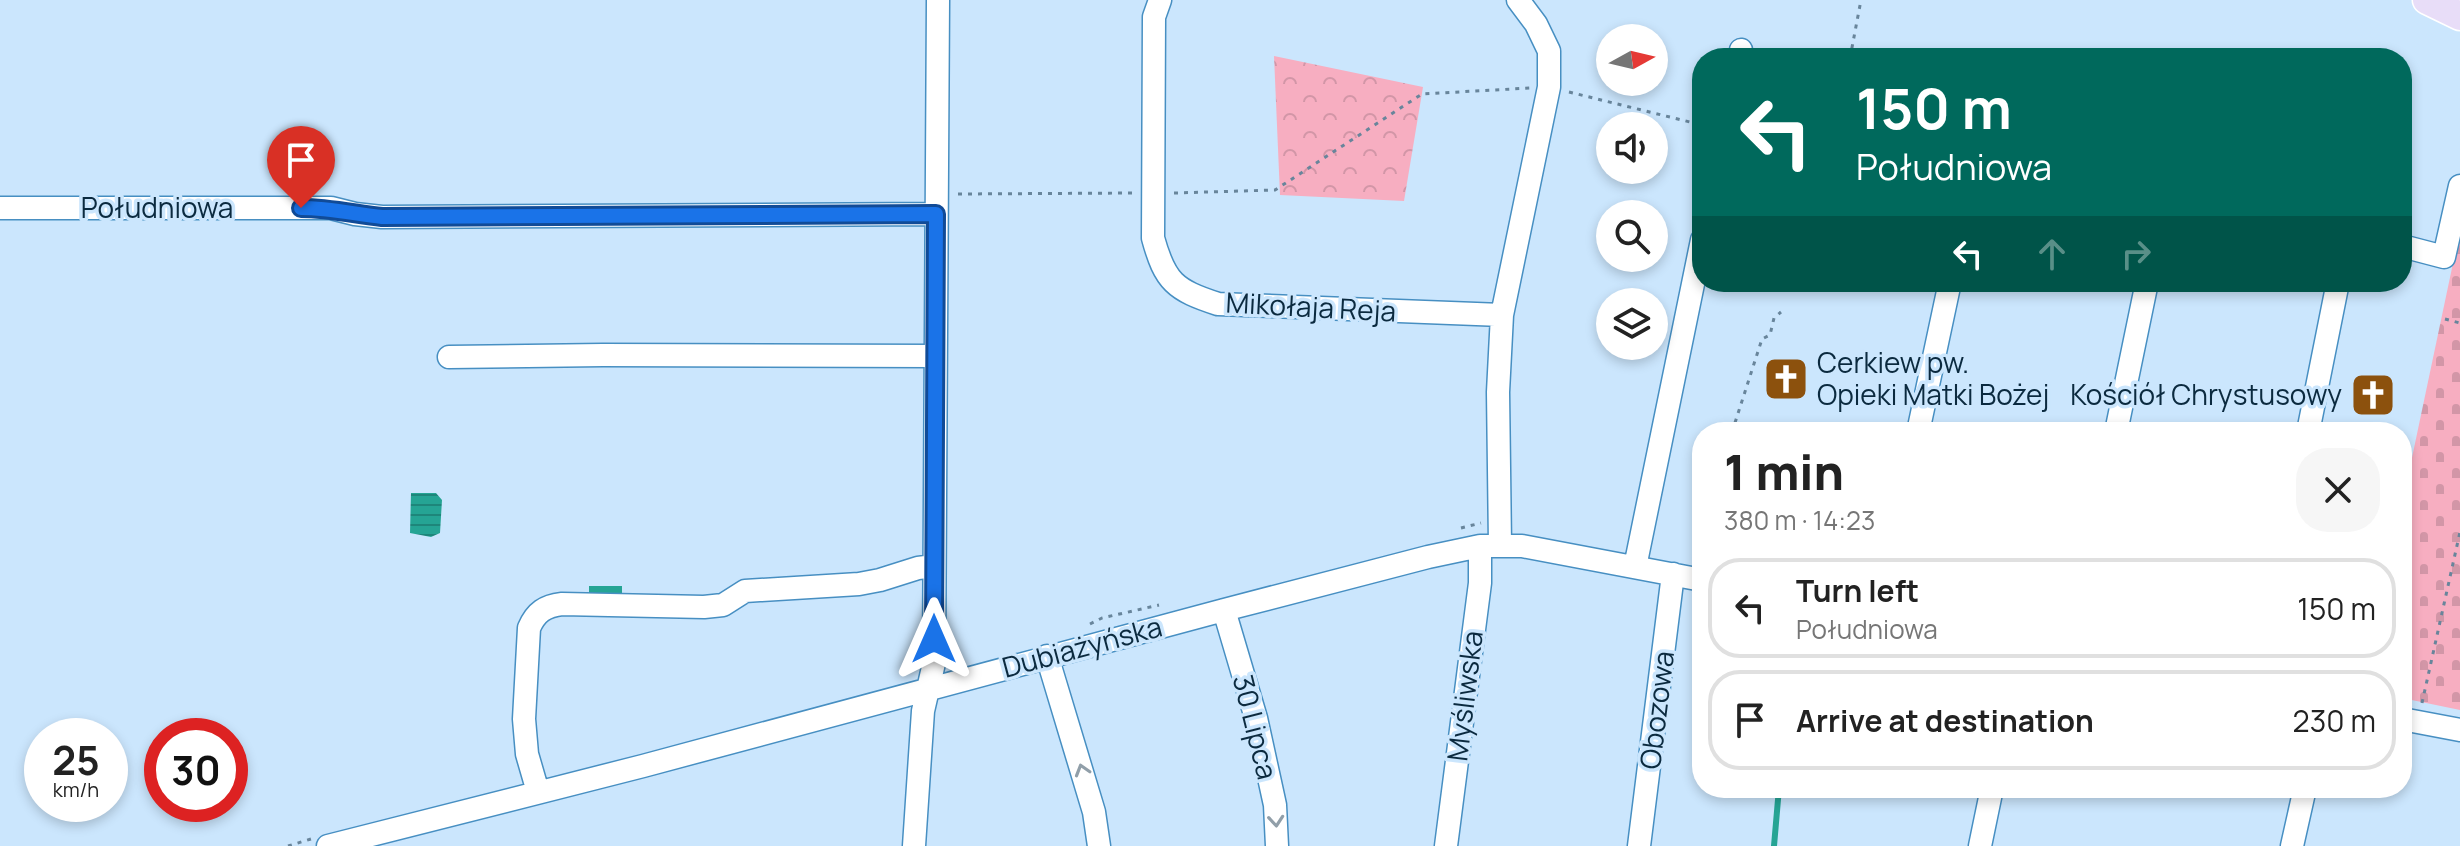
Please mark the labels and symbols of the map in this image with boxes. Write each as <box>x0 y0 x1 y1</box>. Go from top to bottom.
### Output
north arrow <box>1596 24 1668 96</box>
pin <box>267 126 335 208</box>
street label: Południowa <box>81 188 233 226</box>
street label: Mikołaja Reja <box>1225 283 1397 329</box>
place label: Cerkiew pw. Opieki Matki Bożej <box>1817 343 2049 413</box>
church icon: Cerkiew pw. Opieki Matki Bożej <box>1762 355 1810 403</box>
church icon: Kościół Chrystusowy <box>2349 371 2397 419</box>
place label: Kościół Chrystusowy <box>2070 375 2342 413</box>
position arrow <box>892 597 976 681</box>
street label: Dubiażyńska <box>998 606 1166 686</box>
street label: Myśliwska <box>1437 628 1491 763</box>
street label: Obozowa <box>1630 649 1682 771</box>
street label: 30 Lipca <box>1225 670 1287 783</box>
speed limit sign: 30 <box>144 718 248 822</box>
one-way arrow <box>1075 764 1091 778</box>
one-way arrow <box>1267 815 1284 828</box>

